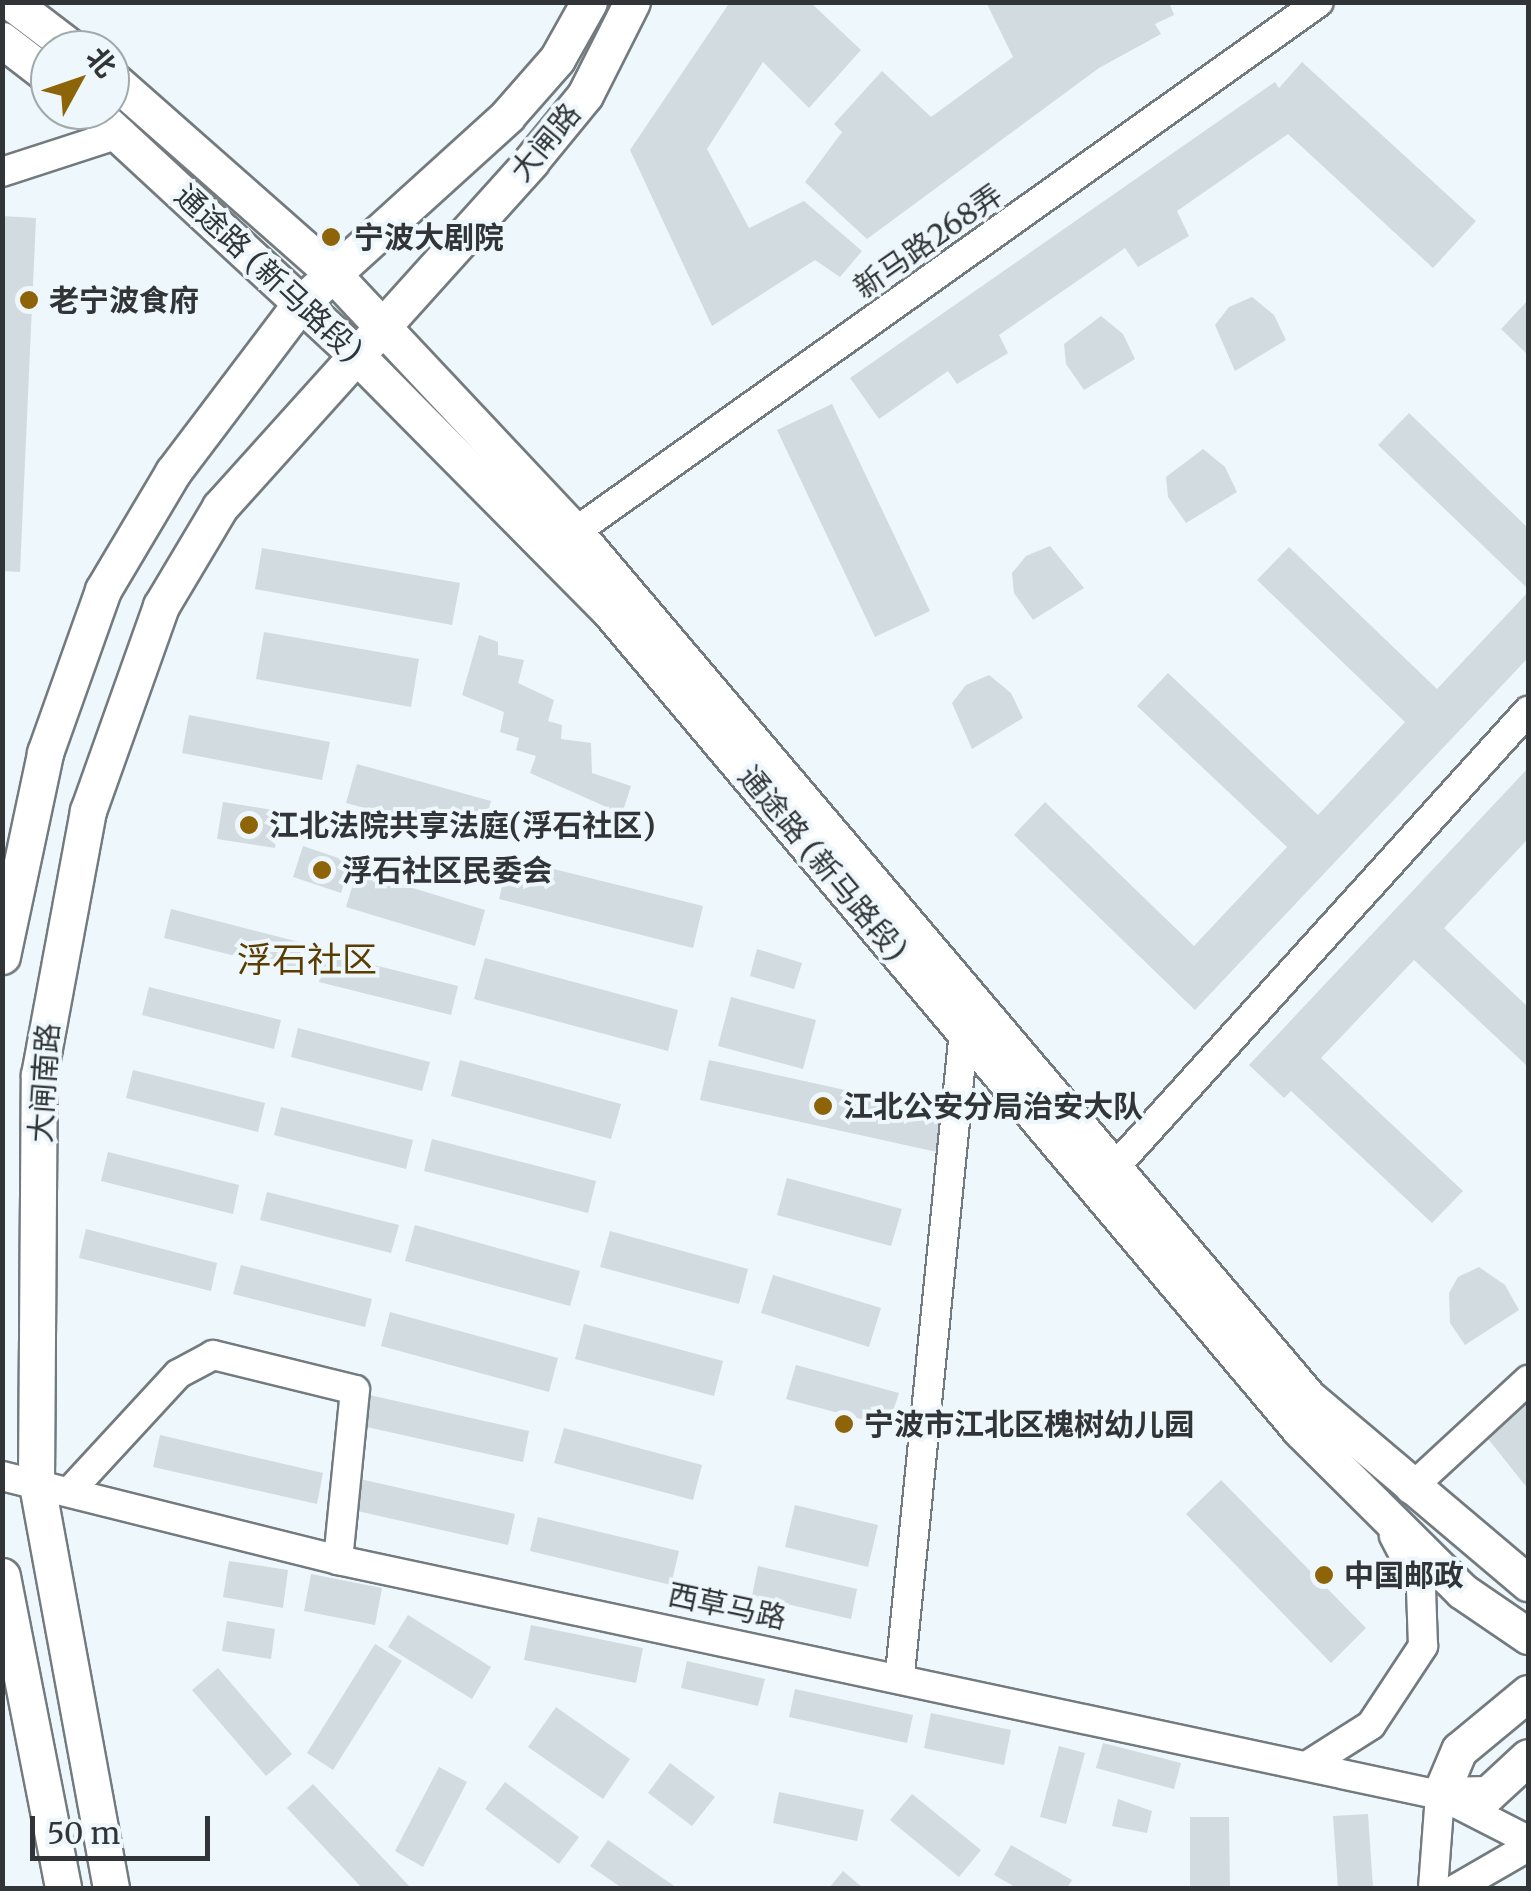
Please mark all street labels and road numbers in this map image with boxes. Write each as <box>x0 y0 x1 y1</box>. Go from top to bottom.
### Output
street label: 大闸路 <box>502 96 588 188</box>
street label: 通途路 (新马路段) <box>168 177 370 369</box>
street label: 新马路268弄 <box>847 177 1009 305</box>
street label: 通途路 (新马路段) <box>731 758 915 968</box>
street label: 大闸南路 <box>22 1022 66 1144</box>
street label: 西草马路 <box>665 1576 789 1636</box>

